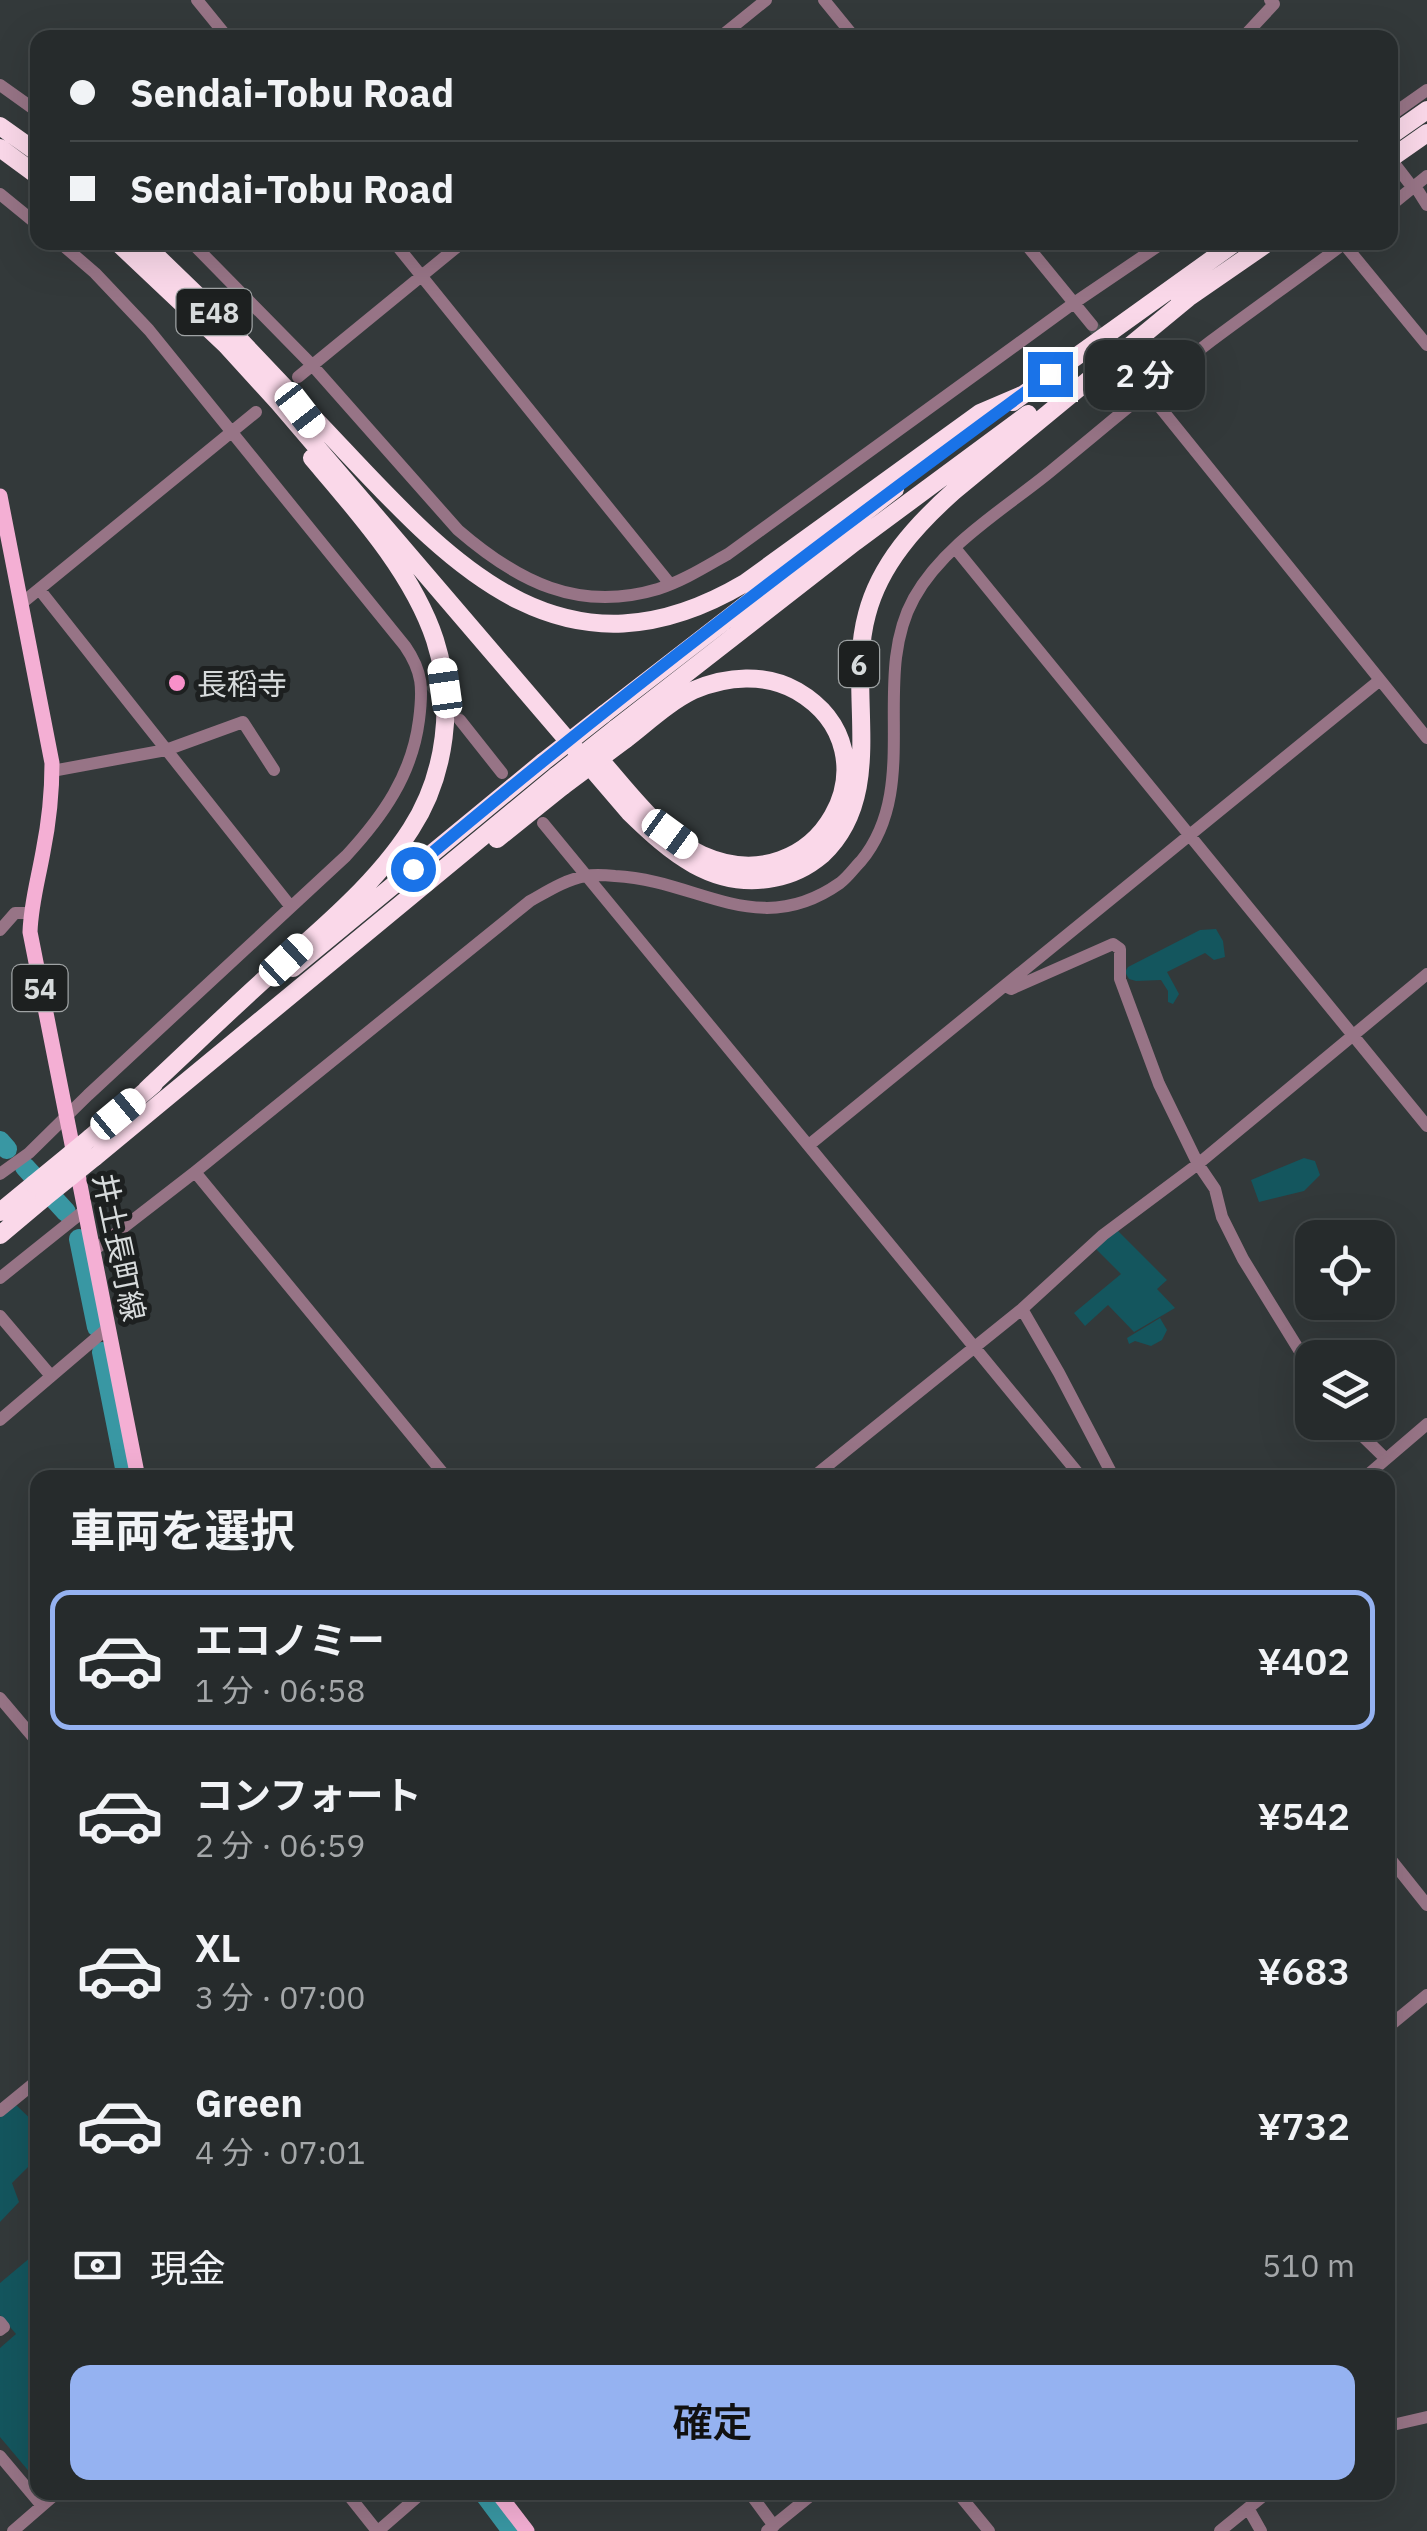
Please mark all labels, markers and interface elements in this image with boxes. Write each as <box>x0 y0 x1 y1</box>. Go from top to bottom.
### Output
text: Sendai-Tobu Road <box>130 68 454 117</box>
text: Sendai-Tobu Road <box>130 164 454 213</box>
road number: E48 <box>176 289 252 335</box>
callout: 2 分 <box>1085 339 1205 409</box>
route end <box>1028 352 1073 397</box>
text: 2 分 <box>1116 354 1174 396</box>
car <box>270 377 330 443</box>
road number: 6 <box>839 641 879 687</box>
car <box>426 656 464 720</box>
place label: 長稻寺 <box>197 664 287 703</box>
marker: 長稻寺 <box>166 672 188 694</box>
car <box>637 804 703 864</box>
route start <box>391 847 436 892</box>
car <box>254 929 318 991</box>
road number: 54 <box>12 965 68 1011</box>
car <box>85 1083 151 1145</box>
street label: 井土長町線 <box>85 1170 155 1324</box>
map controls <box>1295 1220 1395 1440</box>
button: locate <box>1295 1220 1395 1320</box>
button: layers <box>1295 1340 1395 1440</box>
text: 車両を選択 <box>70 1501 295 1559</box>
icon: car <box>75 1615 165 1705</box>
text: エコノミー <box>195 1615 385 1664</box>
text: ¥402 <box>1257 1636 1350 1685</box>
text: 1 分 · 06:58 <box>195 1669 365 1711</box>
icon: car <box>75 1770 165 1860</box>
text: コンフォート <box>195 1770 422 1819</box>
text: ¥542 <box>1257 1791 1350 1840</box>
text: 2 分 · 06:59 <box>195 1824 365 1866</box>
text: XL <box>195 1923 241 1972</box>
icon: car <box>75 1925 165 2015</box>
text: ¥683 <box>1257 1946 1350 1995</box>
text: 3 分 · 07:00 <box>195 1976 365 2018</box>
text: Green <box>195 2078 303 2127</box>
icon: car <box>75 2080 165 2170</box>
text: ¥732 <box>1257 2101 1350 2150</box>
text: 4 分 · 07:01 <box>195 2131 365 2173</box>
icon: cash <box>70 2238 125 2293</box>
text: 現金 <box>150 2243 226 2292</box>
text: 510 m <box>1262 2244 1355 2286</box>
button: 確定 <box>70 2365 1355 2480</box>

